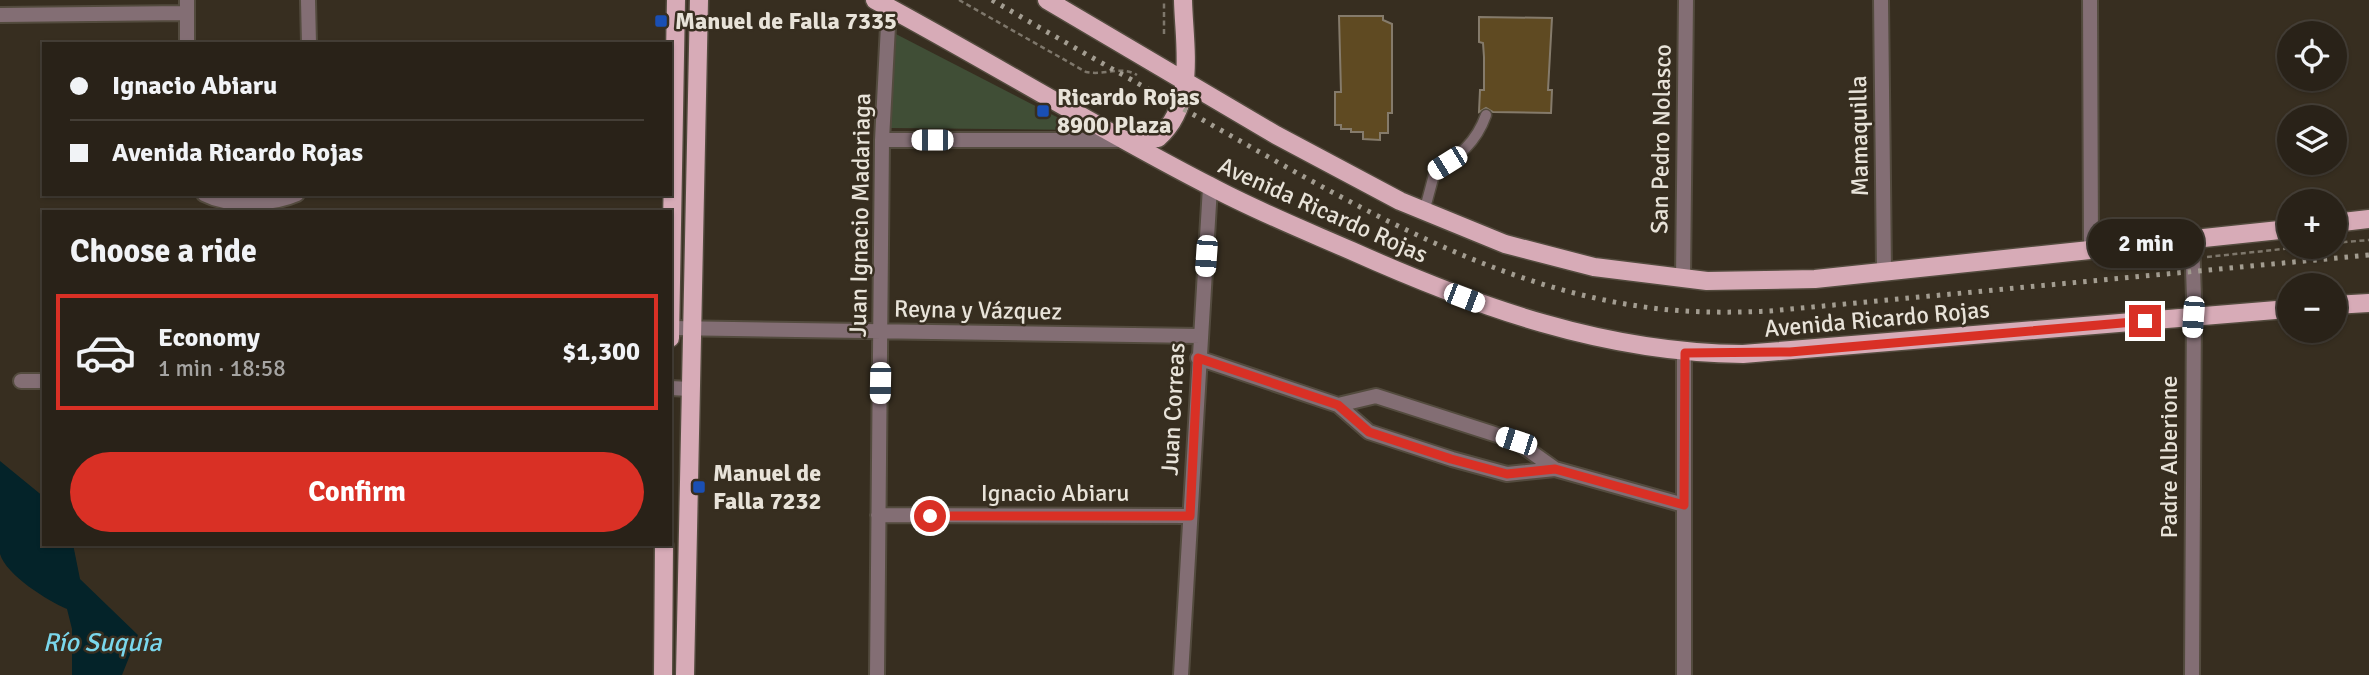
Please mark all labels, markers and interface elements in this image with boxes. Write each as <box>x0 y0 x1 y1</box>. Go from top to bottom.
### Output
place label: Manuel de Falla 7335 <box>675 6 897 36</box>
marker: Manuel de Falla 7335 <box>653 13 669 29</box>
map controls <box>2277 21 2347 343</box>
button: locate <box>2277 21 2347 91</box>
street label: San Pedro Nolasco <box>1644 44 1678 234</box>
text: Ignacio Abiaru <box>112 70 277 102</box>
street label: Mamaquilla <box>1843 75 1875 197</box>
place label: Ricardo Rojas 8900 Plaza <box>1057 82 1200 140</box>
street label: Juan Ignacio Madariaga <box>843 93 877 337</box>
marker: Ricardo Rojas 8900 Plaza <box>1035 103 1051 119</box>
button: layers <box>2277 105 2347 175</box>
car <box>912 130 954 151</box>
text: Avenida Ricardo Rojas <box>112 137 363 169</box>
car <box>1424 143 1471 183</box>
street label: Avenida Ricardo Rojas <box>1214 150 1432 270</box>
button: + <box>2277 189 2347 259</box>
callout: 2 min <box>2087 219 2203 268</box>
text: 2 min <box>2118 229 2174 258</box>
text: Choose a ride <box>70 232 257 271</box>
car <box>1195 234 1218 278</box>
button: − <box>2277 273 2347 343</box>
car <box>1441 281 1488 315</box>
street label: Reyna y Vázquez <box>894 294 1062 326</box>
street label: Avenida Ricardo Rojas <box>1763 294 1991 344</box>
car <box>2182 295 2205 339</box>
route end <box>2129 305 2161 337</box>
icon: car <box>74 321 137 384</box>
text: Economy <box>158 322 260 354</box>
text: $1,300 <box>562 336 640 368</box>
street label: Juan Correas <box>1155 342 1191 476</box>
text: 1 min · 18:58 <box>158 354 286 383</box>
car <box>870 362 891 404</box>
street label: Padre Alberione <box>2154 375 2184 539</box>
car <box>1493 425 1540 457</box>
button: Confirm <box>70 452 644 532</box>
place label: Manuel de Falla 7232 <box>713 458 822 516</box>
street label: Ignacio Abiaru <box>981 478 1129 508</box>
marker: Manuel de Falla 7232 <box>691 479 707 495</box>
route start <box>914 500 946 532</box>
water label: Río Suquía <box>43 627 162 659</box>

